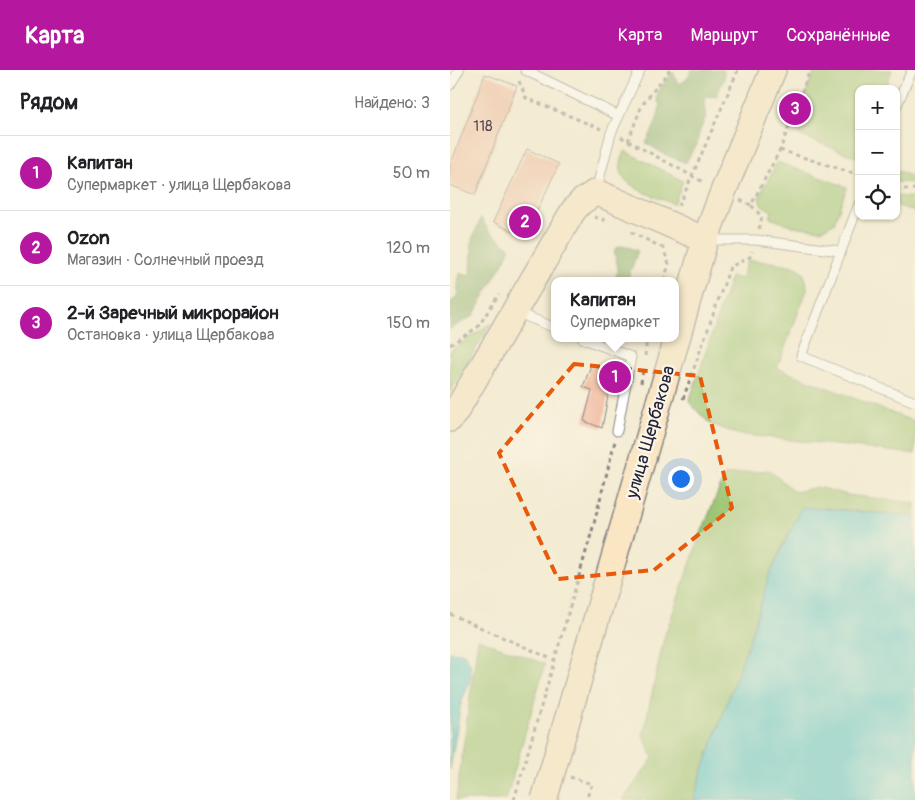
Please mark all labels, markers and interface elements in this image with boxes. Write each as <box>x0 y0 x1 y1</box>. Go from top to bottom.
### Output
text: Карта <box>25 21 84 50</box>
text: Карта <box>618 24 662 47</box>
text: Маршрут <box>690 24 758 47</box>
text: Сохранённые <box>786 24 890 47</box>
map controls <box>855 85 900 220</box>
button: + <box>855 85 900 130</box>
text: Рядом <box>20 89 78 116</box>
pin: 3 <box>779 90 811 128</box>
text: Найдено: 3 <box>354 93 430 113</box>
house number: 118 <box>473 117 493 136</box>
button: − <box>855 130 900 175</box>
text: Капитан <box>67 151 133 175</box>
text: 1 <box>33 163 39 183</box>
text: 50 m <box>393 163 430 183</box>
text: Супермаркет · улица Щербакова <box>67 175 291 195</box>
button: locate <box>855 175 900 220</box>
pin: 2 <box>509 203 541 241</box>
text: Ozon <box>67 226 110 250</box>
text: 2 <box>32 238 40 258</box>
text: 120 m <box>386 238 430 258</box>
text: Магазин · Солнечный проезд <box>67 250 264 270</box>
popup <box>551 277 679 342</box>
text: Капитан <box>570 288 636 312</box>
text: 2-й Заречный микрорайон <box>67 301 279 325</box>
text: Супермаркет <box>570 312 660 332</box>
text: 3 <box>32 313 40 333</box>
text: 150 m <box>386 313 430 333</box>
text: Остановка · улица Щербакова <box>67 325 274 345</box>
pin: 1 <box>599 358 631 396</box>
street label: улица Щербакова <box>620 363 680 502</box>
your location <box>668 466 694 492</box>

